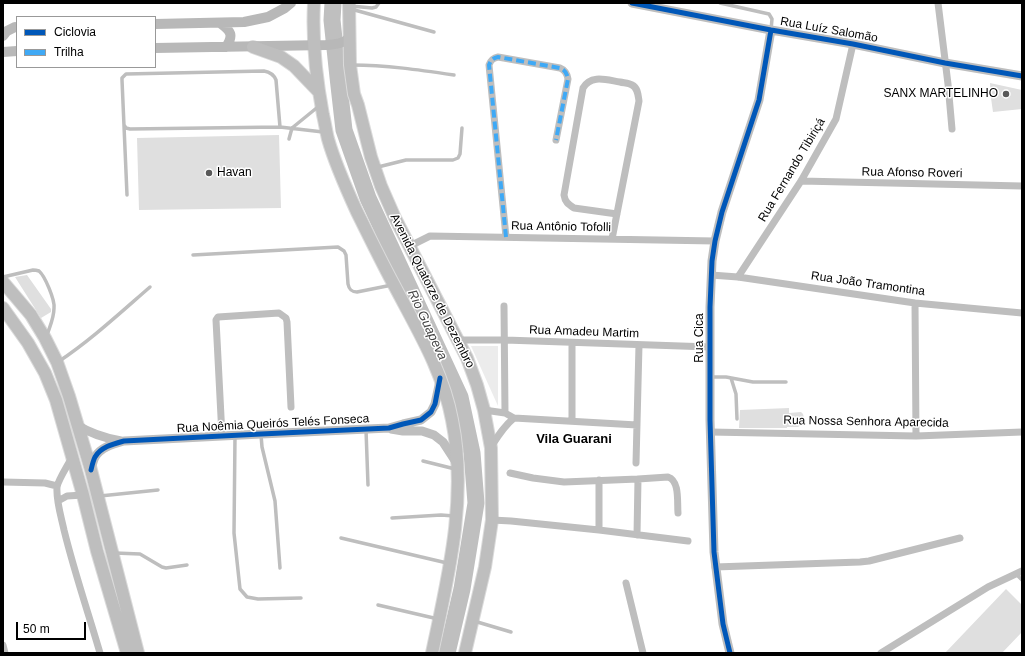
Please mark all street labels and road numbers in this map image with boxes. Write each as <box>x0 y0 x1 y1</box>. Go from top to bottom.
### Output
street label: Rua Luíz Salomão <box>779 14 879 46</box>
street label: Rua Fernando Tibiriçá <box>755 116 829 224</box>
street label: Rua Afonso Roveri <box>862 165 962 181</box>
street label: Avenida Quatorze de Dezembro <box>387 211 477 371</box>
street label: Rua Antônio Tofolli <box>511 219 611 235</box>
street label: Rua João Tramontina <box>810 269 926 299</box>
street label: Rua Cica <box>693 313 707 363</box>
street label: Rua Amadeu Martim <box>529 323 639 341</box>
street label: Rua Noêmia Queirós Telés Fonseca <box>176 412 370 436</box>
street label: Rua Nossa Senhora Aparecida <box>783 413 949 431</box>

